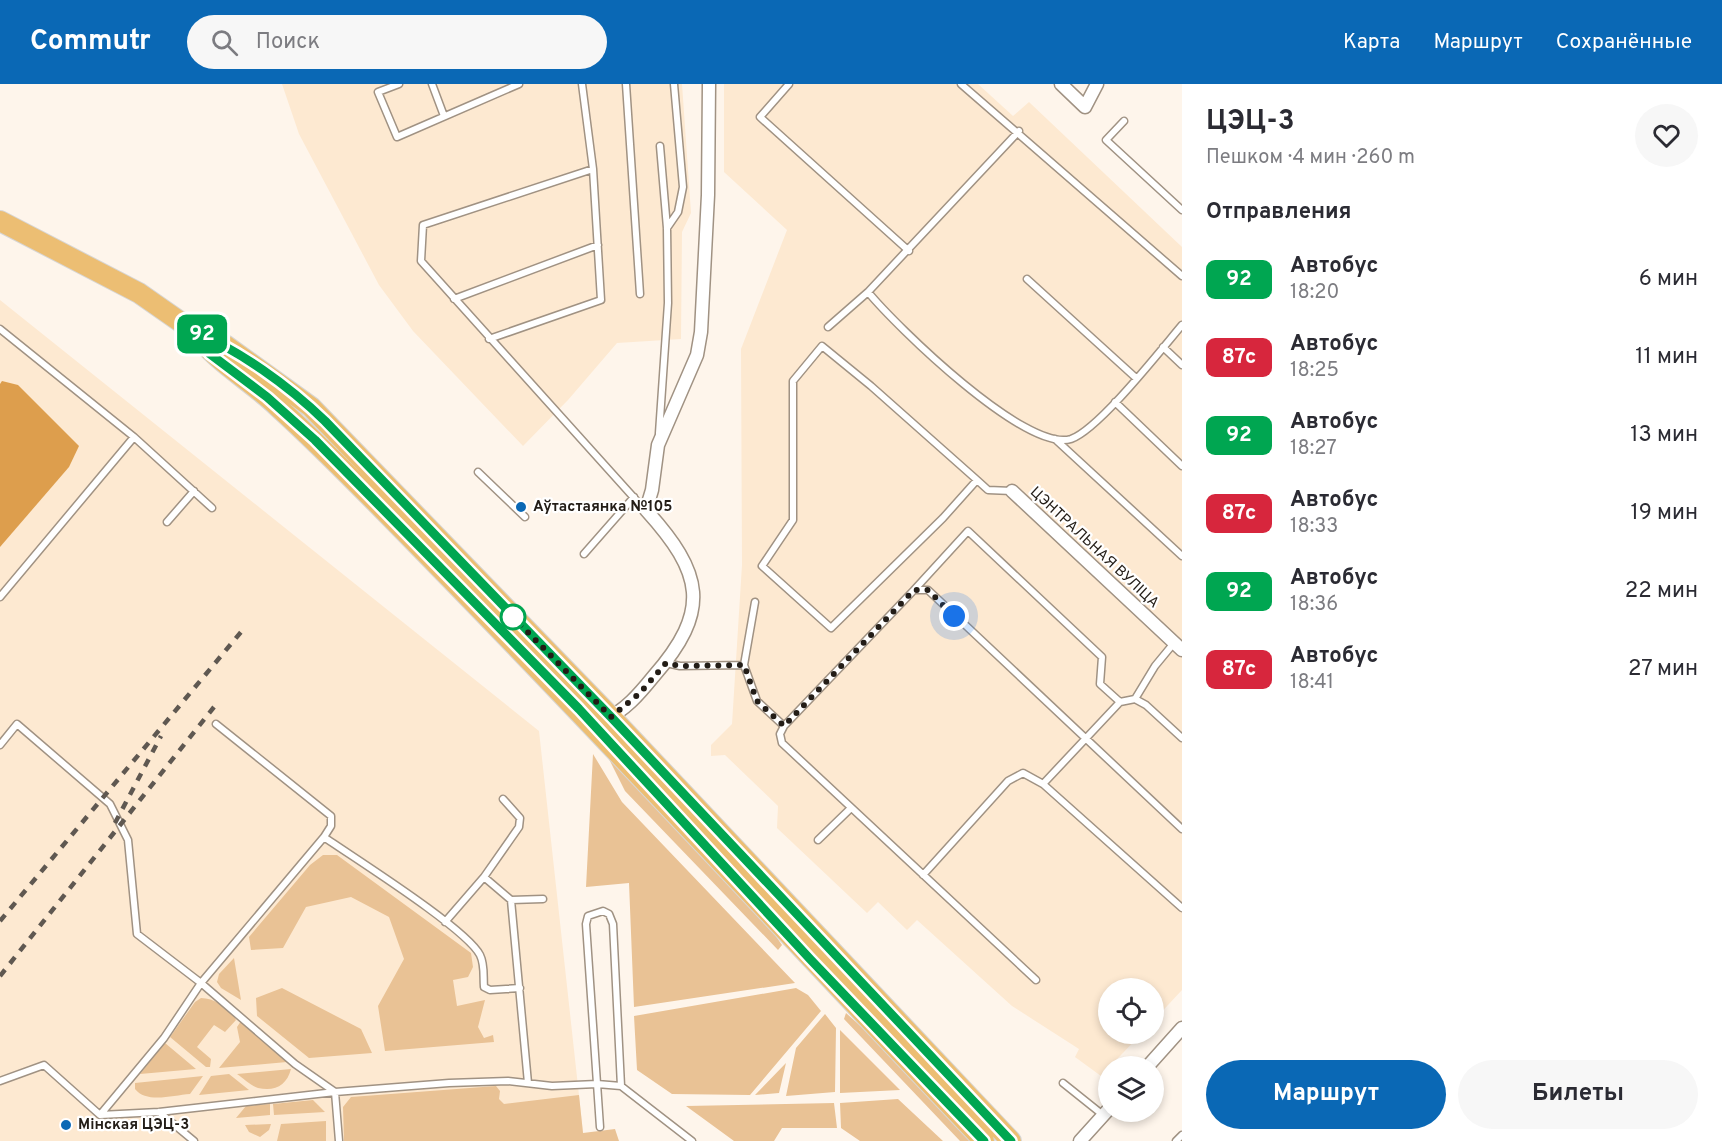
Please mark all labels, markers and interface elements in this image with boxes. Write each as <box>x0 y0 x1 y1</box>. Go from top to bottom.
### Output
search box <box>187 15 607 69</box>
text: Commutr <box>30 24 151 60</box>
icon: search <box>208 26 241 59</box>
text: Поиск <box>256 29 320 56</box>
text: Карта <box>1343 29 1400 56</box>
text: Маршрут <box>1433 29 1523 56</box>
text: Сохранённые <box>1556 29 1692 56</box>
text: ЦЭЦ-3 <box>1206 104 1295 140</box>
button: heart <box>1635 104 1698 167</box>
text: Пешком · 4 мин · 260 m <box>1206 145 1415 171</box>
text: Отправления <box>1206 199 1351 226</box>
text: Автобус <box>1290 253 1378 280</box>
text: 92 <box>1226 266 1252 293</box>
text: 6 мин <box>1639 266 1698 293</box>
text: 18:20 <box>1290 280 1339 306</box>
line badge: 92 <box>175 314 229 354</box>
text: 92 <box>189 321 215 348</box>
text: Автобус <box>1290 331 1378 358</box>
text: 87с <box>1222 344 1256 371</box>
text: 11 мин <box>1635 344 1698 371</box>
text: 18:25 <box>1290 358 1339 384</box>
text: Автобус <box>1290 409 1378 436</box>
text: 92 <box>1226 422 1252 449</box>
text: 13 мин <box>1630 422 1698 449</box>
text: 18:27 <box>1290 436 1337 462</box>
street label: ЦЭНТРАЛЬНАЯ ВУЛІЦА <box>1025 483 1163 613</box>
text: Автобус <box>1290 487 1378 514</box>
place label: Аўтастаянка №105 <box>533 498 673 517</box>
marker: Аўтастаянка №105 <box>514 500 528 514</box>
text: 87с <box>1222 500 1256 527</box>
text: 19 мин <box>1630 500 1698 527</box>
text: 18:33 <box>1290 514 1338 540</box>
text: Автобус <box>1290 565 1378 592</box>
text: 92 <box>1226 578 1252 605</box>
text: 22 мин <box>1625 578 1698 605</box>
text: 18:36 <box>1290 592 1338 618</box>
your location <box>939 601 969 631</box>
unlabelled marker <box>500 604 526 630</box>
text: Автобус <box>1290 643 1378 670</box>
text: 87с <box>1222 656 1256 683</box>
text: 27 мин <box>1628 656 1698 683</box>
text: 18:41 <box>1290 670 1334 696</box>
map controls <box>1098 978 1164 1122</box>
button: locate <box>1098 978 1164 1044</box>
button: layers <box>1098 1056 1164 1122</box>
button: Маршрут <box>1206 1060 1446 1129</box>
button: Билеты <box>1458 1060 1698 1129</box>
place label: Мінская ЦЭЦ-3 <box>78 1116 189 1135</box>
marker: Мінская ЦЭЦ-3 <box>59 1118 73 1132</box>

